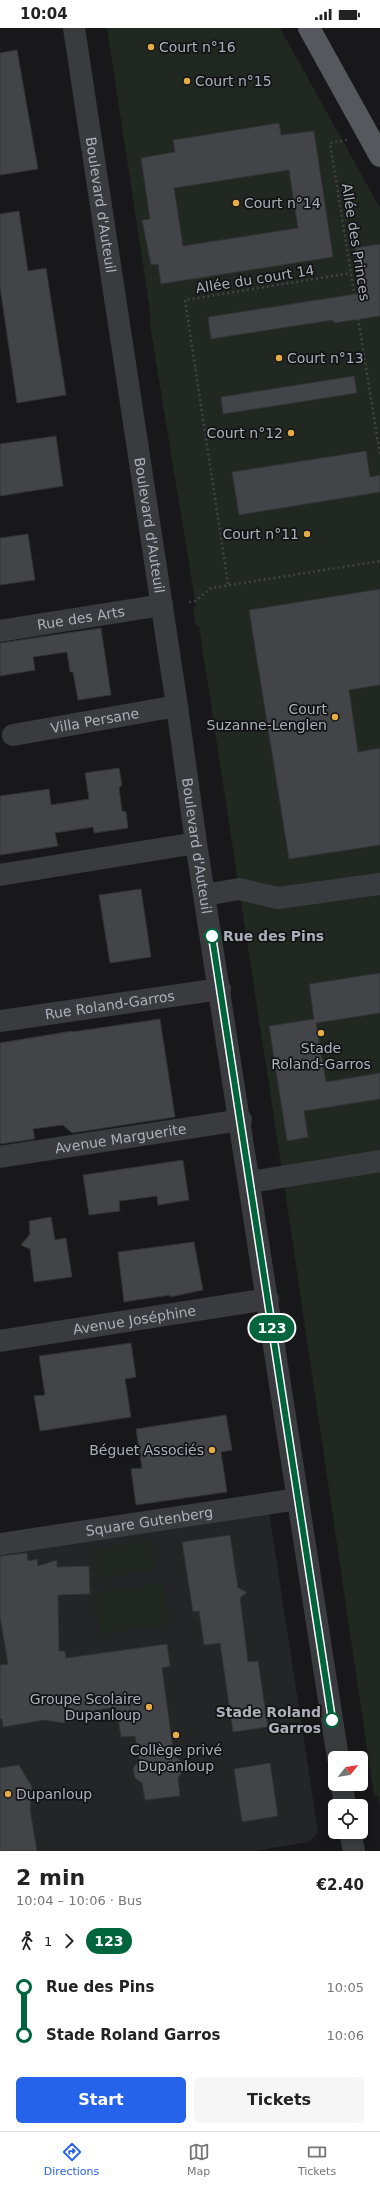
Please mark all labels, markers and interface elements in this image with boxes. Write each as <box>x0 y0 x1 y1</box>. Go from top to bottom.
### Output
text: 10:04 <box>20 5 68 23</box>
place label: Court n°16 <box>159 39 236 55</box>
marker: Court n°16 <box>146 42 156 52</box>
place label: Court n°15 <box>195 73 272 89</box>
marker: Court n°15 <box>182 76 192 86</box>
street label: Boulevard d'Auteuil <box>83 136 119 274</box>
street label: Allée des Princes <box>339 182 373 302</box>
place label: Court n°14 <box>244 195 321 211</box>
marker: Court n°14 <box>231 198 241 208</box>
street label: Allée du court 14 <box>195 262 316 296</box>
place label: Court n°13 <box>287 350 364 366</box>
marker: Court n°13 <box>274 353 284 363</box>
place label: Court n°12 <box>206 425 283 441</box>
marker: Court n°12 <box>286 428 296 438</box>
street label: Boulevard d'Auteuil <box>131 456 168 594</box>
place label: Court n°11 <box>222 526 299 542</box>
marker: Court n°11 <box>302 529 312 539</box>
street label: Rue des Arts <box>36 603 126 633</box>
place label: Court Suzanne-Lenglen <box>207 701 328 733</box>
street label: Villa Persane <box>49 705 140 736</box>
marker: Court Suzanne-Lenglen <box>330 712 340 722</box>
street label: Boulevard d'Auteuil <box>179 777 215 915</box>
marker: Rue des Pins <box>204 928 220 944</box>
place label: Rue des Pins <box>223 928 324 944</box>
street label: Rue Roland-Garros <box>44 988 176 1022</box>
marker: Stade Roland-Garros <box>316 1028 326 1038</box>
place label: Stade Roland-Garros <box>271 1040 371 1072</box>
street label: Avenue Marguerite <box>54 1120 187 1156</box>
street label: Avenue Joséphine <box>72 1302 197 1337</box>
line badge: 123 <box>249 1315 295 1341</box>
text: 123 <box>257 1320 287 1336</box>
place label: Béguet Associés <box>89 1442 204 1458</box>
marker: Béguet Associés <box>207 1445 217 1455</box>
street label: Square Gutenberg <box>85 1504 214 1539</box>
place label: Groupe Scolaire Dupanloup <box>30 1691 141 1723</box>
marker: Groupe Scolaire Dupanloup <box>144 1702 154 1712</box>
place label: Stade Roland Garros <box>216 1704 321 1736</box>
marker: Stade Roland Garros <box>324 1712 340 1728</box>
marker: Collège privé Dupanloup <box>171 1730 181 1740</box>
place label: Collège privé Dupanloup <box>130 1742 222 1774</box>
north arrow <box>328 1751 368 1791</box>
map controls <box>328 1751 368 1839</box>
place label: Dupanloup <box>16 1786 92 1802</box>
marker: Dupanloup <box>3 1789 13 1799</box>
button: locate <box>328 1799 368 1839</box>
text: 2 min <box>16 1865 85 1890</box>
text: €2.40 <box>317 1876 364 1894</box>
text: 10:04 – 10:06 · Bus <box>16 1893 142 1908</box>
icon: walk <box>16 1930 38 1952</box>
icon: forward <box>58 1930 80 1952</box>
text: 123 <box>94 1933 124 1949</box>
text: 1 <box>44 1934 52 1949</box>
text: Rue des Pins <box>46 1978 154 1996</box>
text: 10:05 <box>327 1980 364 1995</box>
text: Stade Roland Garros <box>46 2026 220 2044</box>
text: 10:06 <box>327 2028 364 2043</box>
button: Start <box>16 2077 186 2123</box>
button: Tickets <box>194 2077 364 2123</box>
tab: Directions <box>44 2141 99 2178</box>
tab: Map <box>187 2141 210 2178</box>
tab: Tickets <box>298 2141 336 2178</box>

